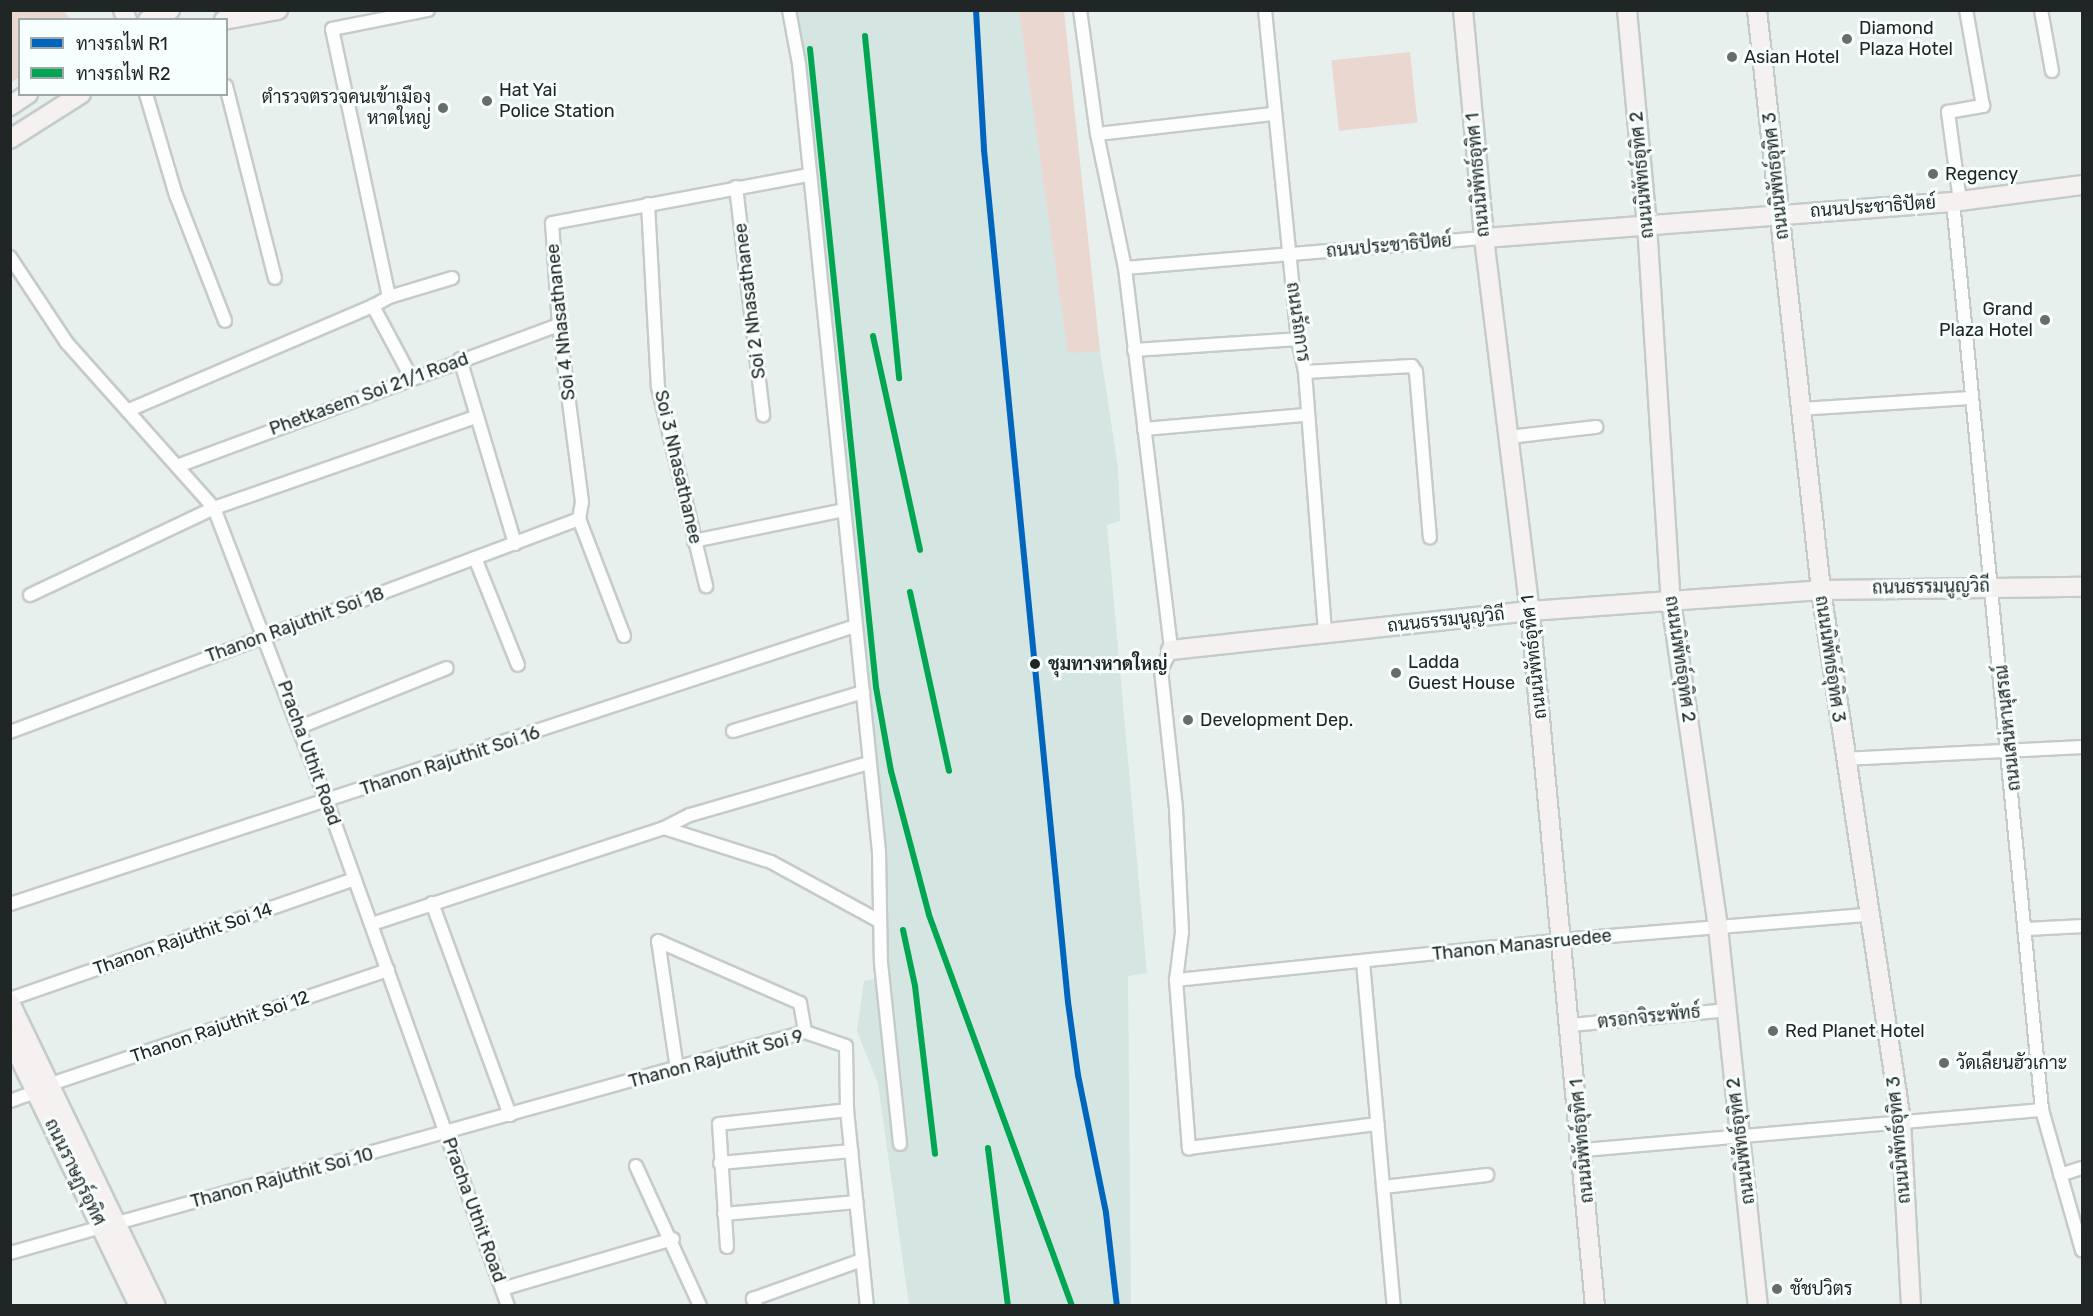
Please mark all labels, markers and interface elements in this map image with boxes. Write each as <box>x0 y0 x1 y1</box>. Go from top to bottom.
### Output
legend <box>18 18 228 96</box>
place label: Diamond Plaza Hotel <box>1859 18 1953 60</box>
marker: Diamond Plaza Hotel <box>1840 32 1854 46</box>
text: ทางรถไฟ R1 <box>76 33 168 55</box>
place label: Asian Hotel <box>1744 46 1839 68</box>
marker: Asian Hotel <box>1725 50 1739 64</box>
text: ทางรถไฟ R2 <box>76 63 171 85</box>
place label: Hat Yai Police Station <box>499 80 615 122</box>
place label: ตำรวจตรวจคนเข้าเมือง หาดใหญ่ <box>262 87 431 130</box>
marker: Hat Yai Police Station <box>480 94 494 108</box>
marker: ตำรวจตรวจคนเข้าเมือง หาดใหญ่ <box>436 101 450 115</box>
street label: ถนนนิพัทธ์อุทิศ 2 <box>1626 111 1658 239</box>
street label: ถนนนิพัทธ์อุทิศ 3 <box>1759 111 1793 241</box>
street label: ถนนนิพัทธ์อุทิศ 1 <box>1462 112 1494 238</box>
place label: Regency <box>1945 163 2018 185</box>
marker: Regency <box>1926 167 1940 181</box>
street label: ถนนประชาธิปัตย์ <box>1809 192 1937 222</box>
street label: Soi 2 Nhasathanee <box>730 222 770 380</box>
street label: ถนนประชาธิปัตย์ <box>1325 230 1453 262</box>
street label: Soi 4 Nhasathanee <box>542 243 580 401</box>
street label: ถนนรัถการ <box>1282 281 1314 363</box>
place label: Grand Plaza Hotel <box>1939 299 2033 342</box>
marker: Grand Plaza Hotel <box>2038 313 2052 327</box>
street label: Phetkasem Soi 21/1 Road <box>267 348 471 440</box>
street label: Soi 3 Nhasathanee <box>650 388 706 546</box>
street label: ถนนธรรมนูญวิถี <box>1872 575 1990 599</box>
street label: Thanon Rajuthit Soi 18 <box>203 583 387 667</box>
street label: ถนนนิพัทธ์อุทิศ 1 <box>1517 594 1551 720</box>
street label: ถนนนิพัทธ์อุทิศ 2 <box>1660 594 1700 724</box>
street label: ถนนนิพัทธ์อุทิศ 3 <box>1810 594 1850 724</box>
street label: ถนนธรรมนูญวิถี <box>1386 603 1506 637</box>
place label: Ladda Guest House <box>1408 652 1515 694</box>
place label: ชุมทางหาดใหญ่ <box>1048 653 1167 675</box>
marker: ชุมทางหาดใหญ่ <box>1026 655 1044 673</box>
street label: ถนนเสน่หานุสรณ์ <box>1991 664 2025 792</box>
marker: Ladda Guest House <box>1389 666 1403 680</box>
street label: Pracha Uthit Road <box>273 678 345 828</box>
place label: Development Dep. <box>1200 709 1353 731</box>
marker: Development Dep. <box>1181 713 1195 727</box>
street label: Thanon Rajuthit Soi 16 <box>358 722 542 800</box>
street label: Thanon Rajuthit Soi 14 <box>91 898 275 980</box>
street label: Thanon Manasruedee <box>1431 925 1613 965</box>
street label: Thanon Rajuthit Soi 12 <box>128 986 312 1068</box>
street label: ตรอกจิระพัทธ์ <box>1596 1001 1702 1033</box>
place label: Red Planet Hotel <box>1785 1020 1925 1042</box>
marker: Red Planet Hotel <box>1766 1024 1780 1038</box>
street label: Thanon Rajuthit Soi 9 <box>626 1025 806 1093</box>
place label: วัดเลียนฮัวเกาะ <box>1956 1052 2067 1074</box>
marker: วัดเลียนฮัวเกาะ <box>1937 1056 1951 1070</box>
street label: ถนนนิพัทธ์อุทิศ 3 <box>1883 1075 1915 1205</box>
street label: ถนนนิพัทธ์อุทิศ 2 <box>1723 1076 1759 1206</box>
street label: ถนนนิพัทธ์อุทิศ 1 <box>1566 1078 1598 1204</box>
street label: ถนนราษฏร์อุทิศ <box>40 1115 110 1229</box>
street label: Pracha Uthit Road <box>438 1135 510 1285</box>
street label: Thanon Rajuthit Soi 10 <box>188 1143 376 1213</box>
place label: ชัชปวิตร <box>1790 1278 1852 1300</box>
marker: ชัชปวิตร <box>1768 1280 1786 1298</box>

